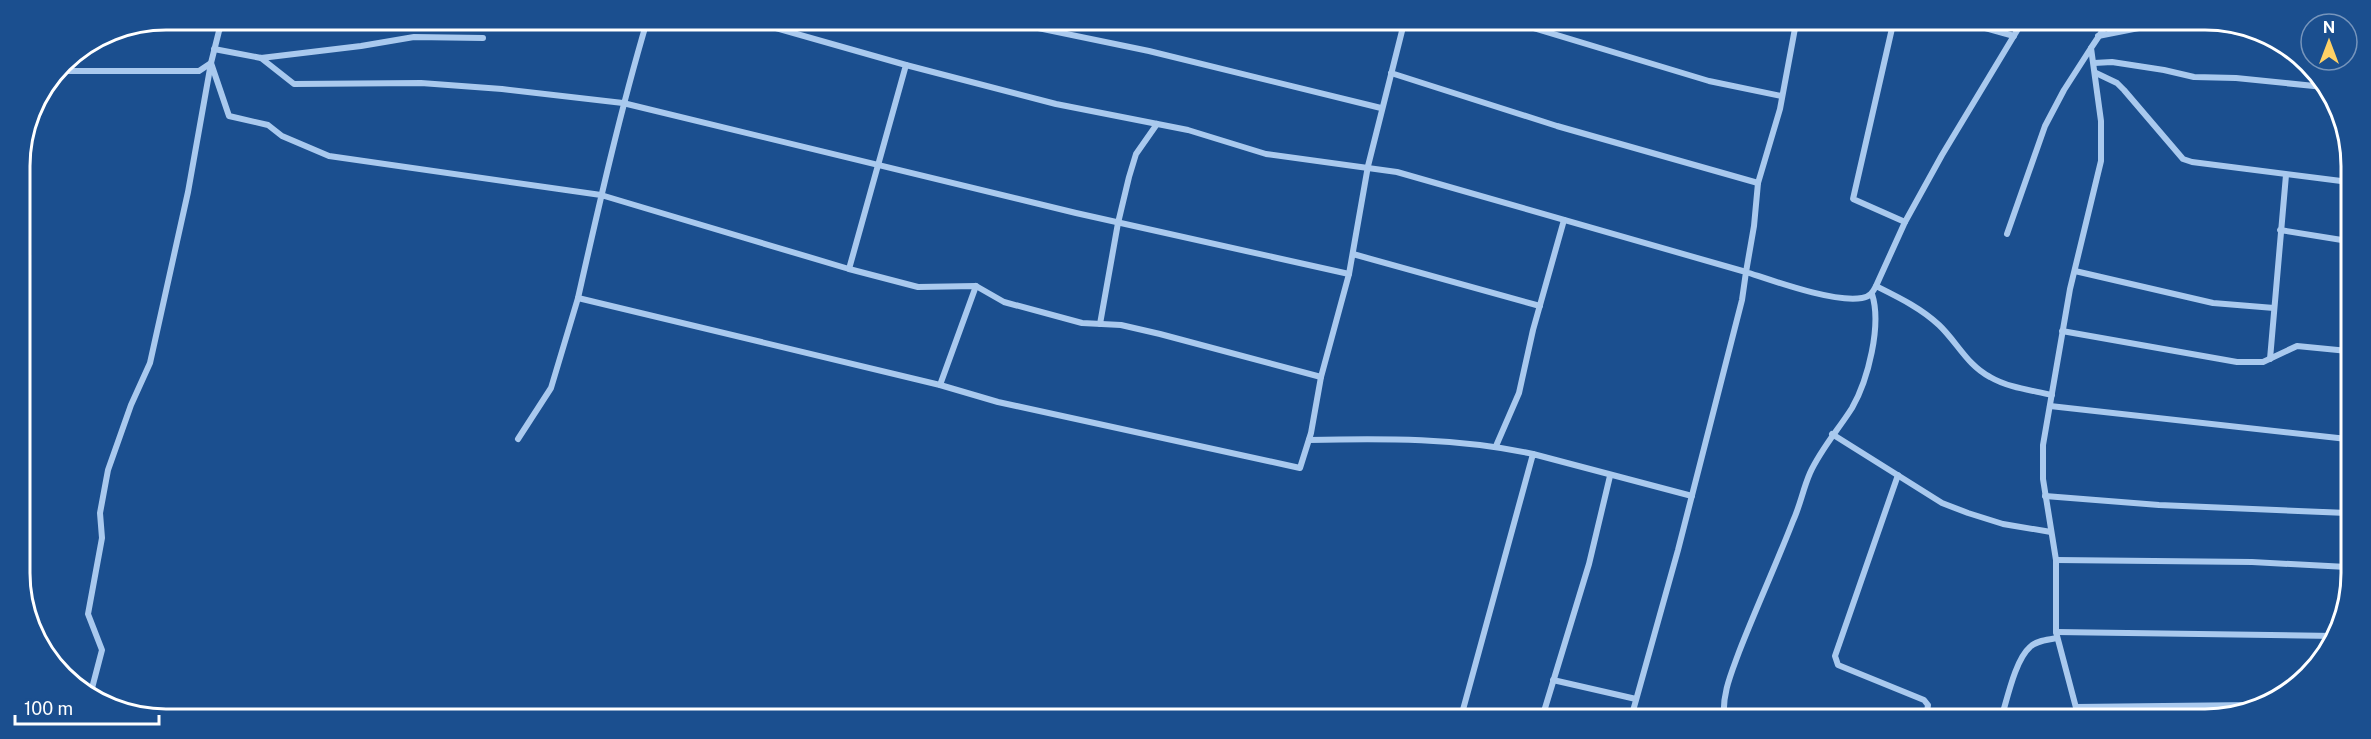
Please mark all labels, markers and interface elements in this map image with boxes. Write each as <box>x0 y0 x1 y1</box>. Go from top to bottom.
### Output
north arrow <box>2299 12 2359 72</box>
text: N <box>2323 18 2335 37</box>
scale bar <box>15 688 159 726</box>
text: 100 m <box>24 698 73 719</box>

